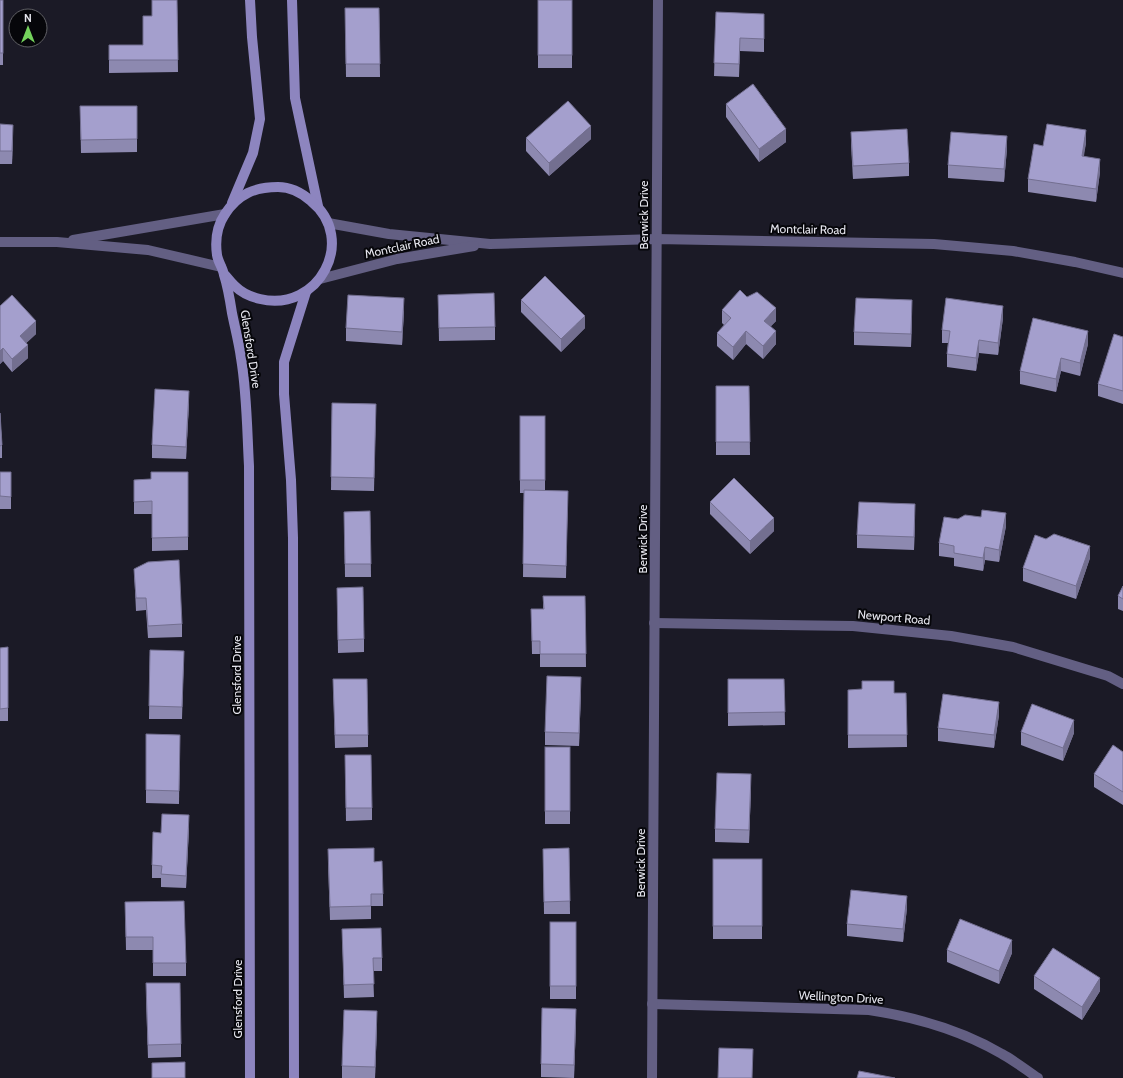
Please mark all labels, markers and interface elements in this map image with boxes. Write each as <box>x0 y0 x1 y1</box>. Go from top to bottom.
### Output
north arrow <box>8 8 48 48</box>
text: N <box>24 11 32 25</box>
street label: Berwick Drive <box>636 181 651 249</box>
street label: Montclair Road <box>770 221 846 237</box>
street label: Montclair Road <box>363 231 441 261</box>
street label: Glensford Drive <box>237 309 265 389</box>
street label: Berwick Drive <box>635 505 650 573</box>
street label: Newport Road <box>857 606 931 628</box>
street label: Glensford Drive <box>229 636 244 714</box>
street label: Berwick Drive <box>633 829 648 897</box>
street label: Glensford Drive <box>230 960 245 1038</box>
street label: Wellington Drive <box>798 987 884 1007</box>

